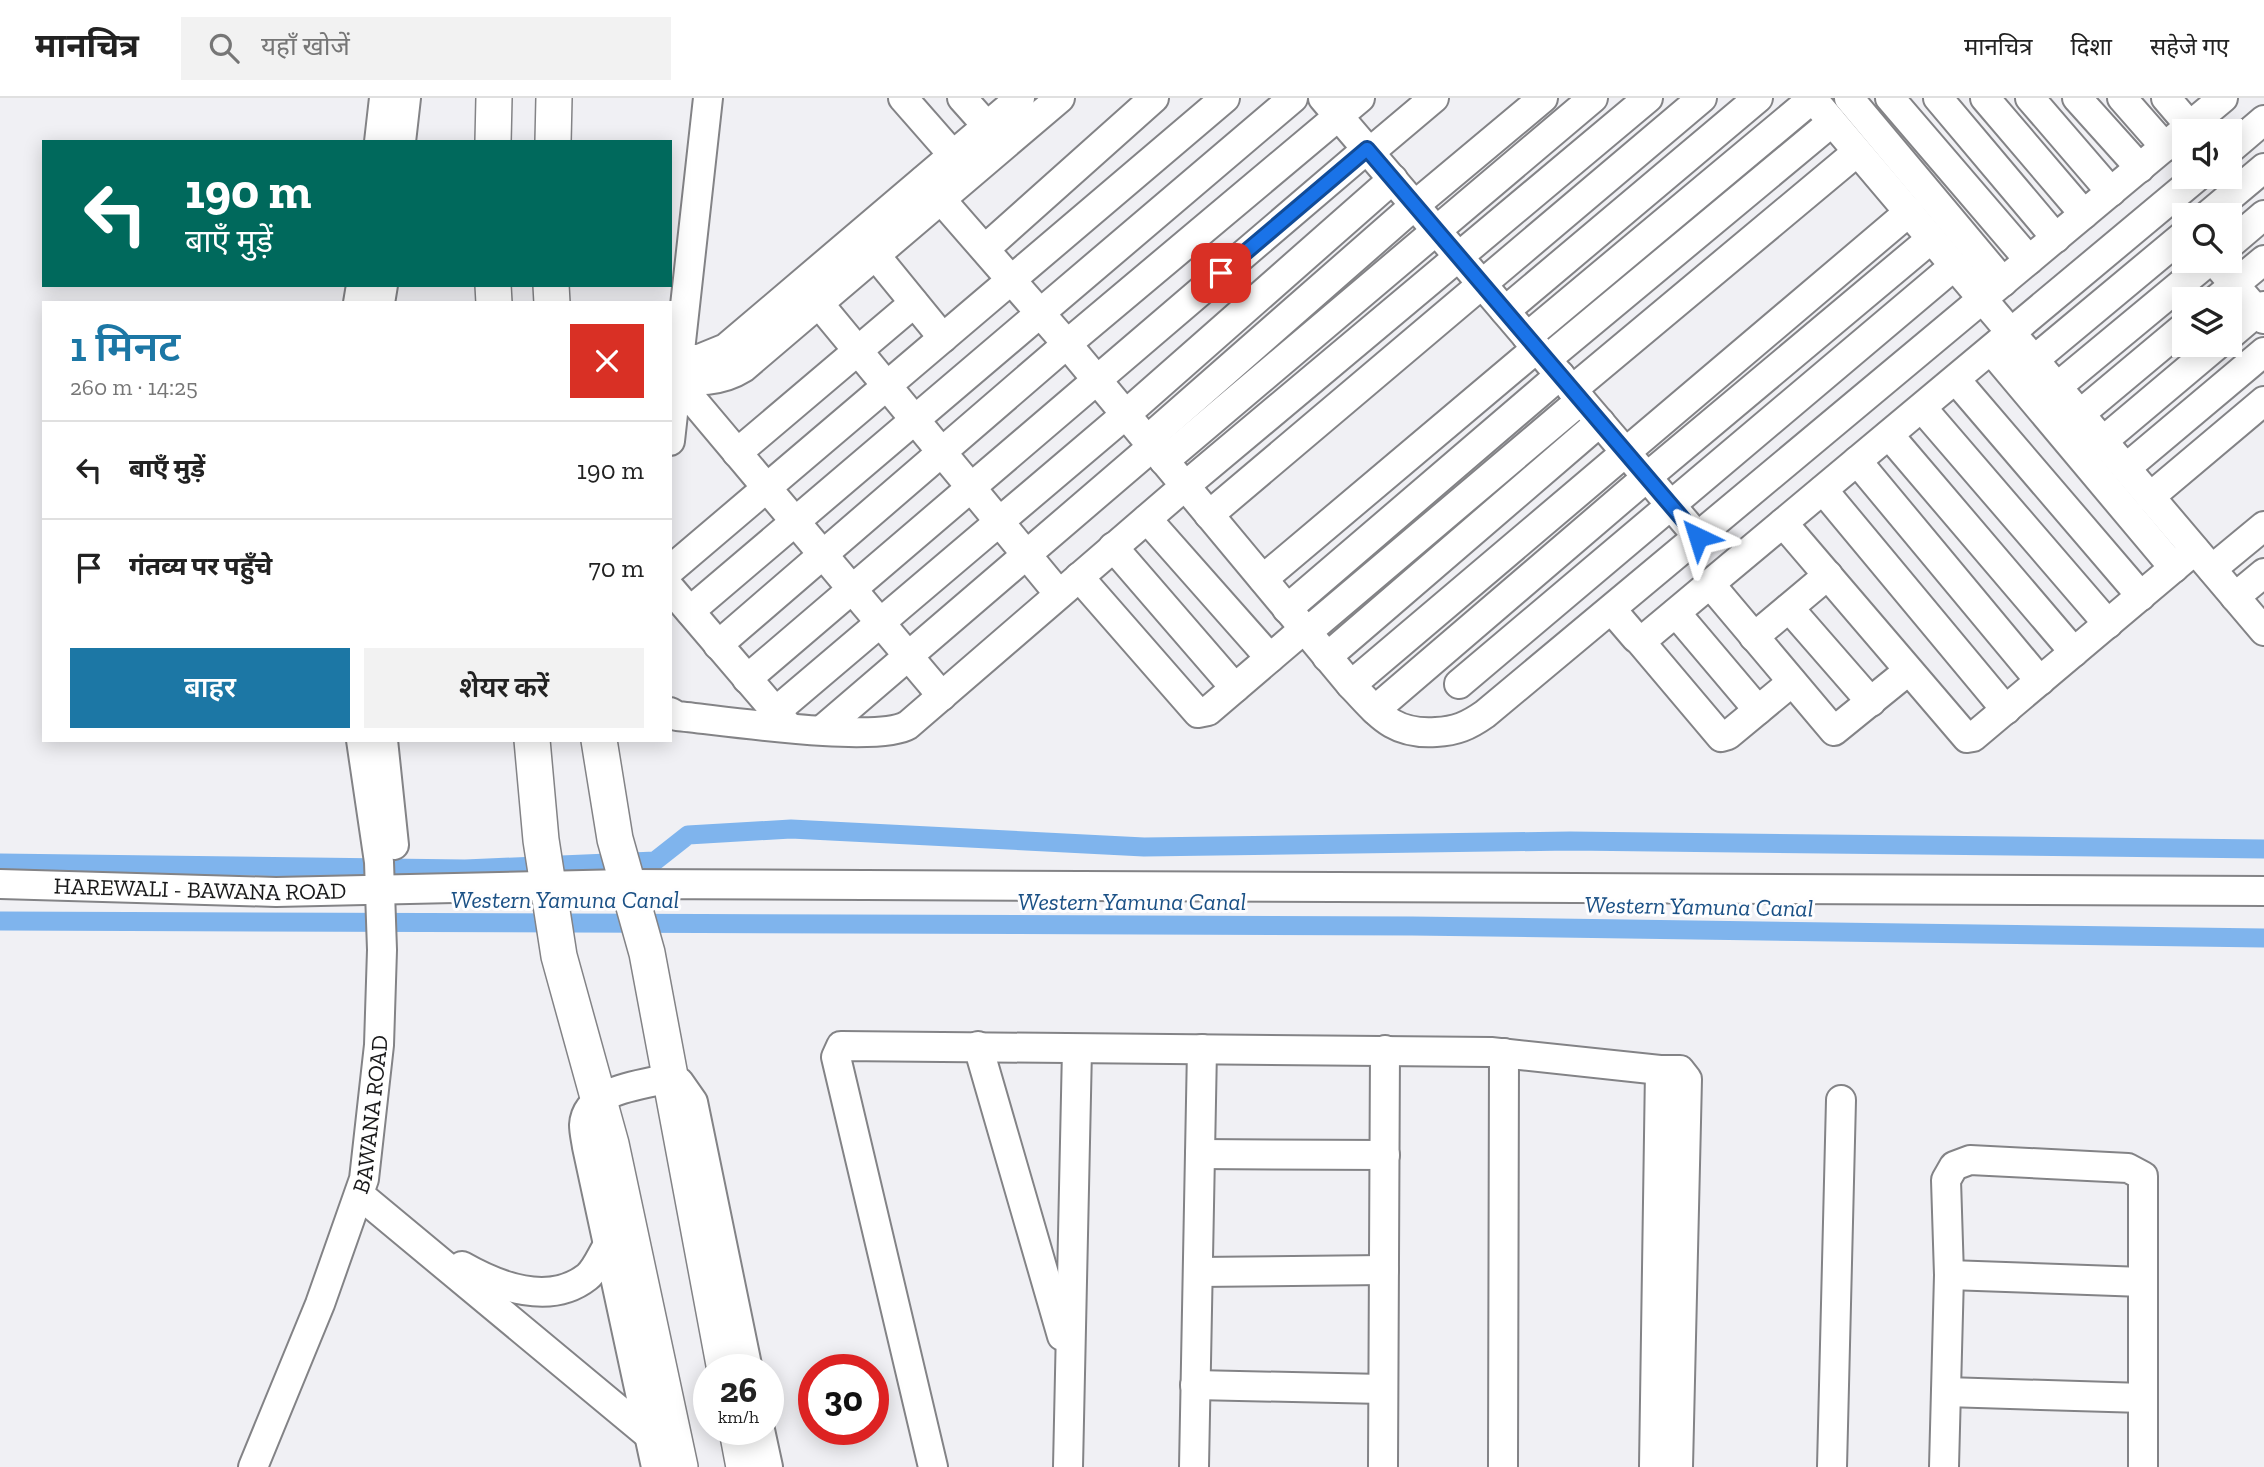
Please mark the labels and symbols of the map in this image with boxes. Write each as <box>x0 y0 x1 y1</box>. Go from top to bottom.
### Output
pin <box>1191 243 1251 303</box>
position arrow <box>1661 500 1735 574</box>
street label: HAREWALI - BAWANA ROAD <box>53 872 347 906</box>
water label: Western Yamuna Canal <box>451 885 679 914</box>
water label: Western Yamuna Canal <box>1018 887 1246 916</box>
water label: Western Yamuna Canal <box>1584 890 1814 922</box>
street label: BAWANA ROAD <box>346 1035 393 1197</box>
speed limit sign: 30 <box>798 1354 889 1445</box>

